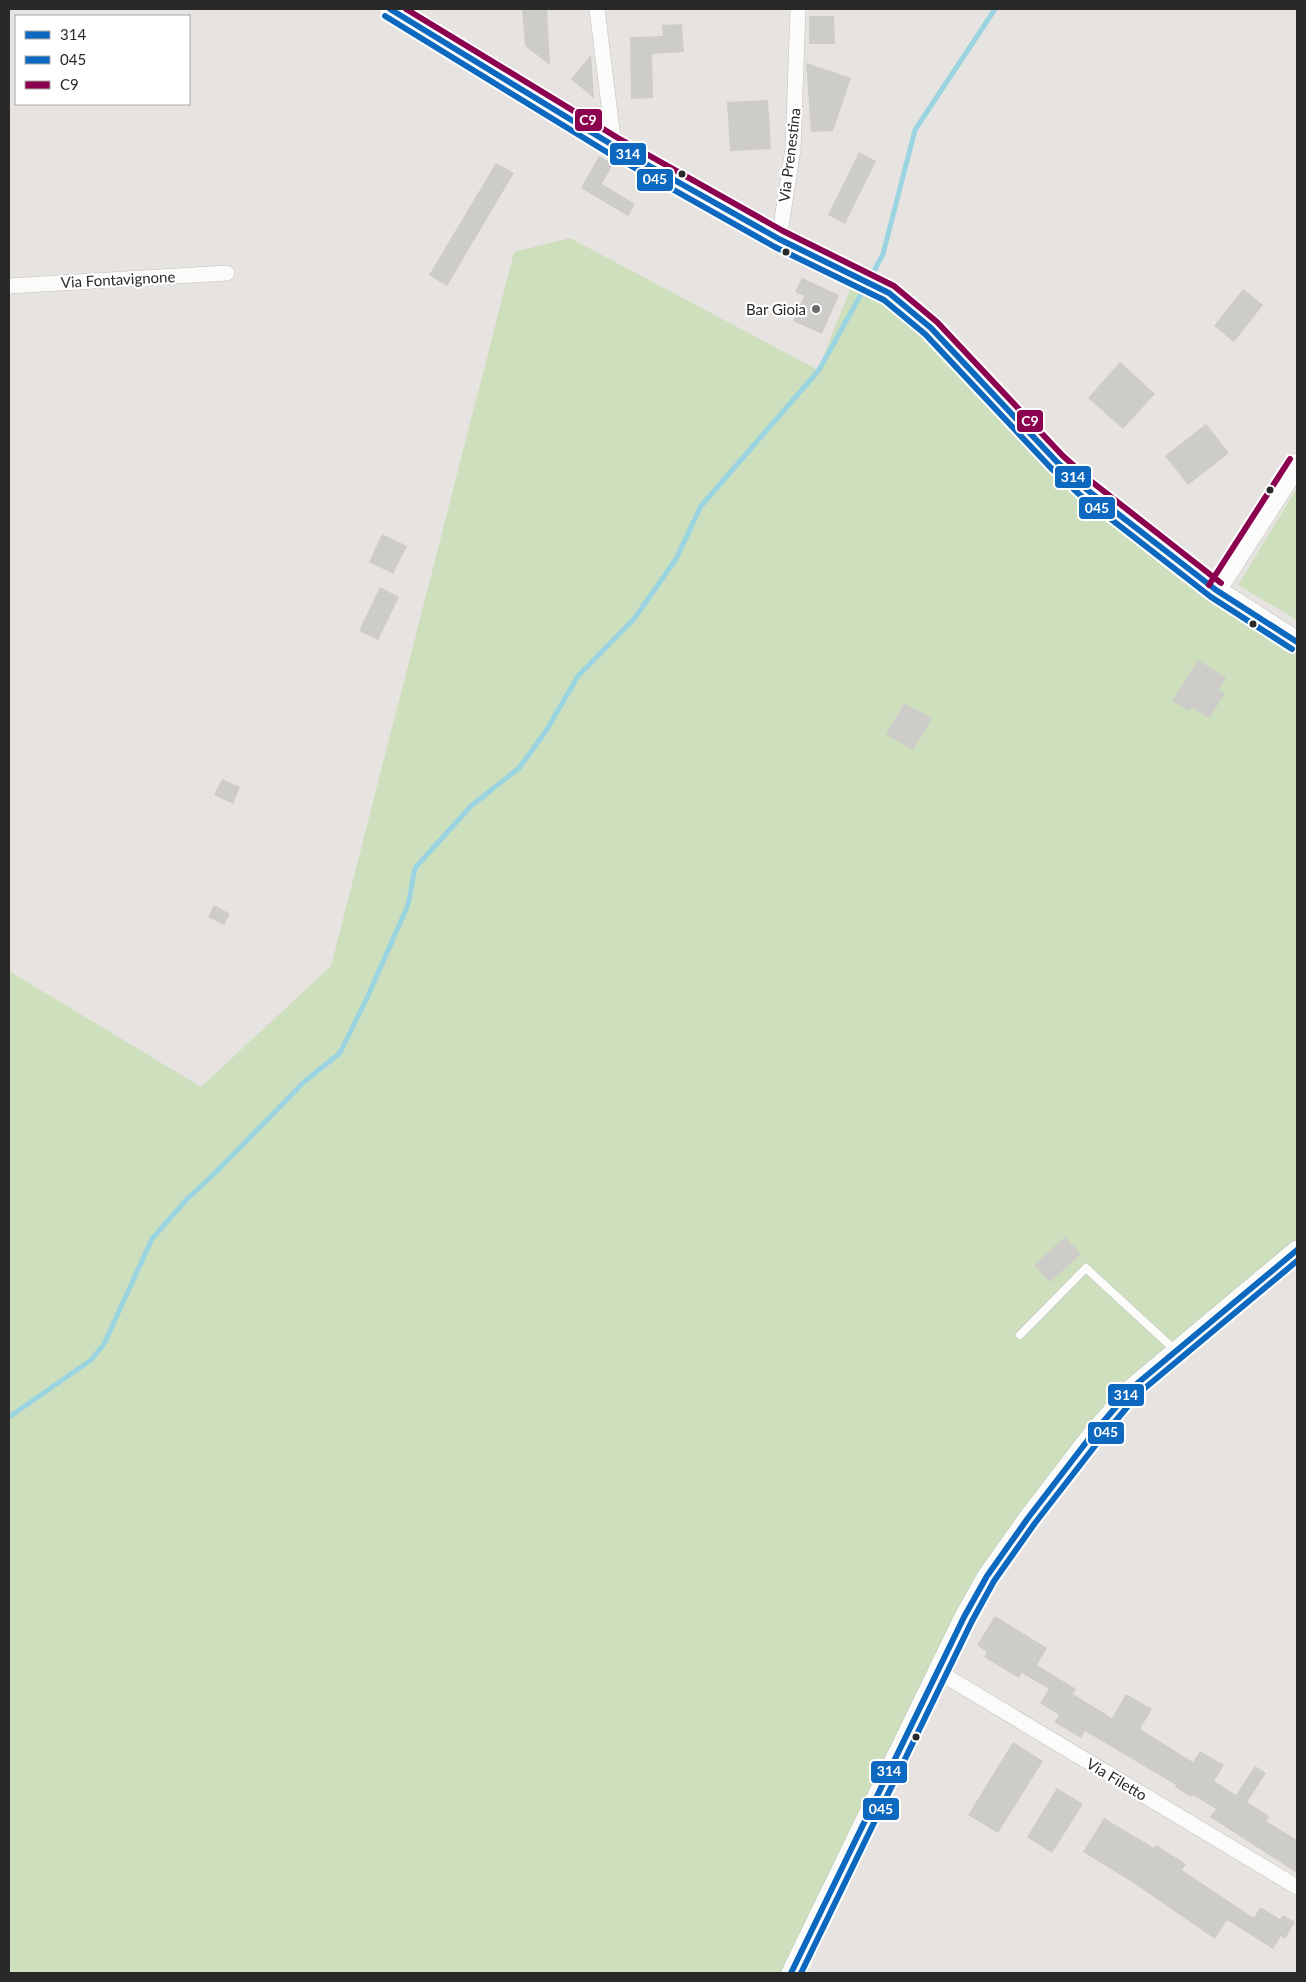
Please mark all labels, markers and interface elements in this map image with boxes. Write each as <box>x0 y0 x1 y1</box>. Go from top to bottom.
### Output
legend <box>15 15 190 105</box>
text: 314 <box>60 25 86 43</box>
text: 045 <box>60 50 86 68</box>
text: C9 <box>60 75 79 93</box>
street label: Via Prenestina <box>774 107 804 203</box>
line badge: C9 <box>574 108 603 132</box>
text: C9 <box>579 111 597 128</box>
line badge: 314 <box>609 142 647 166</box>
text: 314 <box>616 145 640 162</box>
line badge: 045 <box>636 168 674 192</box>
unlabelled marker <box>677 169 687 179</box>
text: 045 <box>643 170 667 187</box>
unlabelled marker <box>781 247 791 257</box>
street label: Via Fontavignone <box>60 267 176 291</box>
place label: Bar Gioia <box>746 300 806 318</box>
marker: Bar Gioia <box>810 303 822 315</box>
line badge: C9 <box>1016 409 1044 433</box>
text: C9 <box>1021 412 1039 429</box>
line badge: 314 <box>1054 465 1092 489</box>
text: 314 <box>1061 468 1085 485</box>
unlabelled marker <box>1265 485 1275 495</box>
line badge: 045 <box>1078 496 1116 520</box>
text: 045 <box>1085 499 1109 516</box>
unlabelled marker <box>1248 619 1258 629</box>
line badge: 314 <box>1107 1383 1145 1407</box>
text: 314 <box>1114 1386 1138 1403</box>
line badge: 045 <box>1087 1421 1125 1445</box>
text: 045 <box>1094 1423 1118 1440</box>
unlabelled marker <box>911 1732 921 1742</box>
street label: Via Filetto <box>1084 1754 1150 1804</box>
line badge: 314 <box>870 1760 908 1784</box>
text: 314 <box>877 1762 901 1779</box>
line badge: 045 <box>862 1797 900 1821</box>
text: 045 <box>869 1800 893 1817</box>

